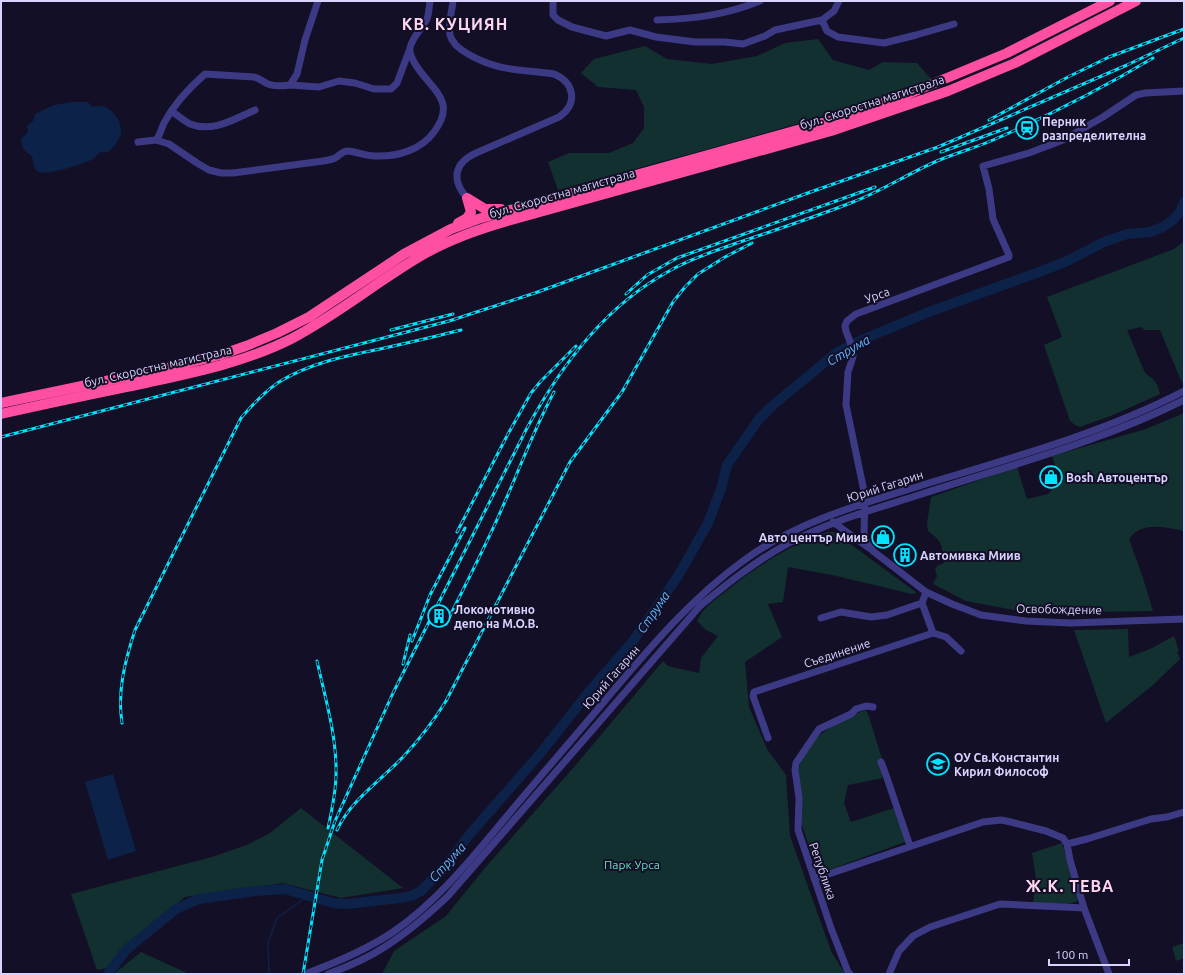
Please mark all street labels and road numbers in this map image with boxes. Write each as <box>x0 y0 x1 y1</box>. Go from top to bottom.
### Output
street label: бул. Скоростна магистрала <box>798 72 946 132</box>
street label: бул. Скоростна магистрала <box>488 166 636 220</box>
street label: Урса <box>863 285 891 305</box>
street label: бул. Скоростна магистрала <box>83 343 233 389</box>
street label: Юрий Гагарин <box>845 468 925 504</box>
street label: Освобождение <box>1016 602 1102 616</box>
street label: Съединение <box>802 636 872 670</box>
street label: Юрий Гагарин <box>580 643 642 711</box>
street label: Република <box>807 841 839 901</box>

